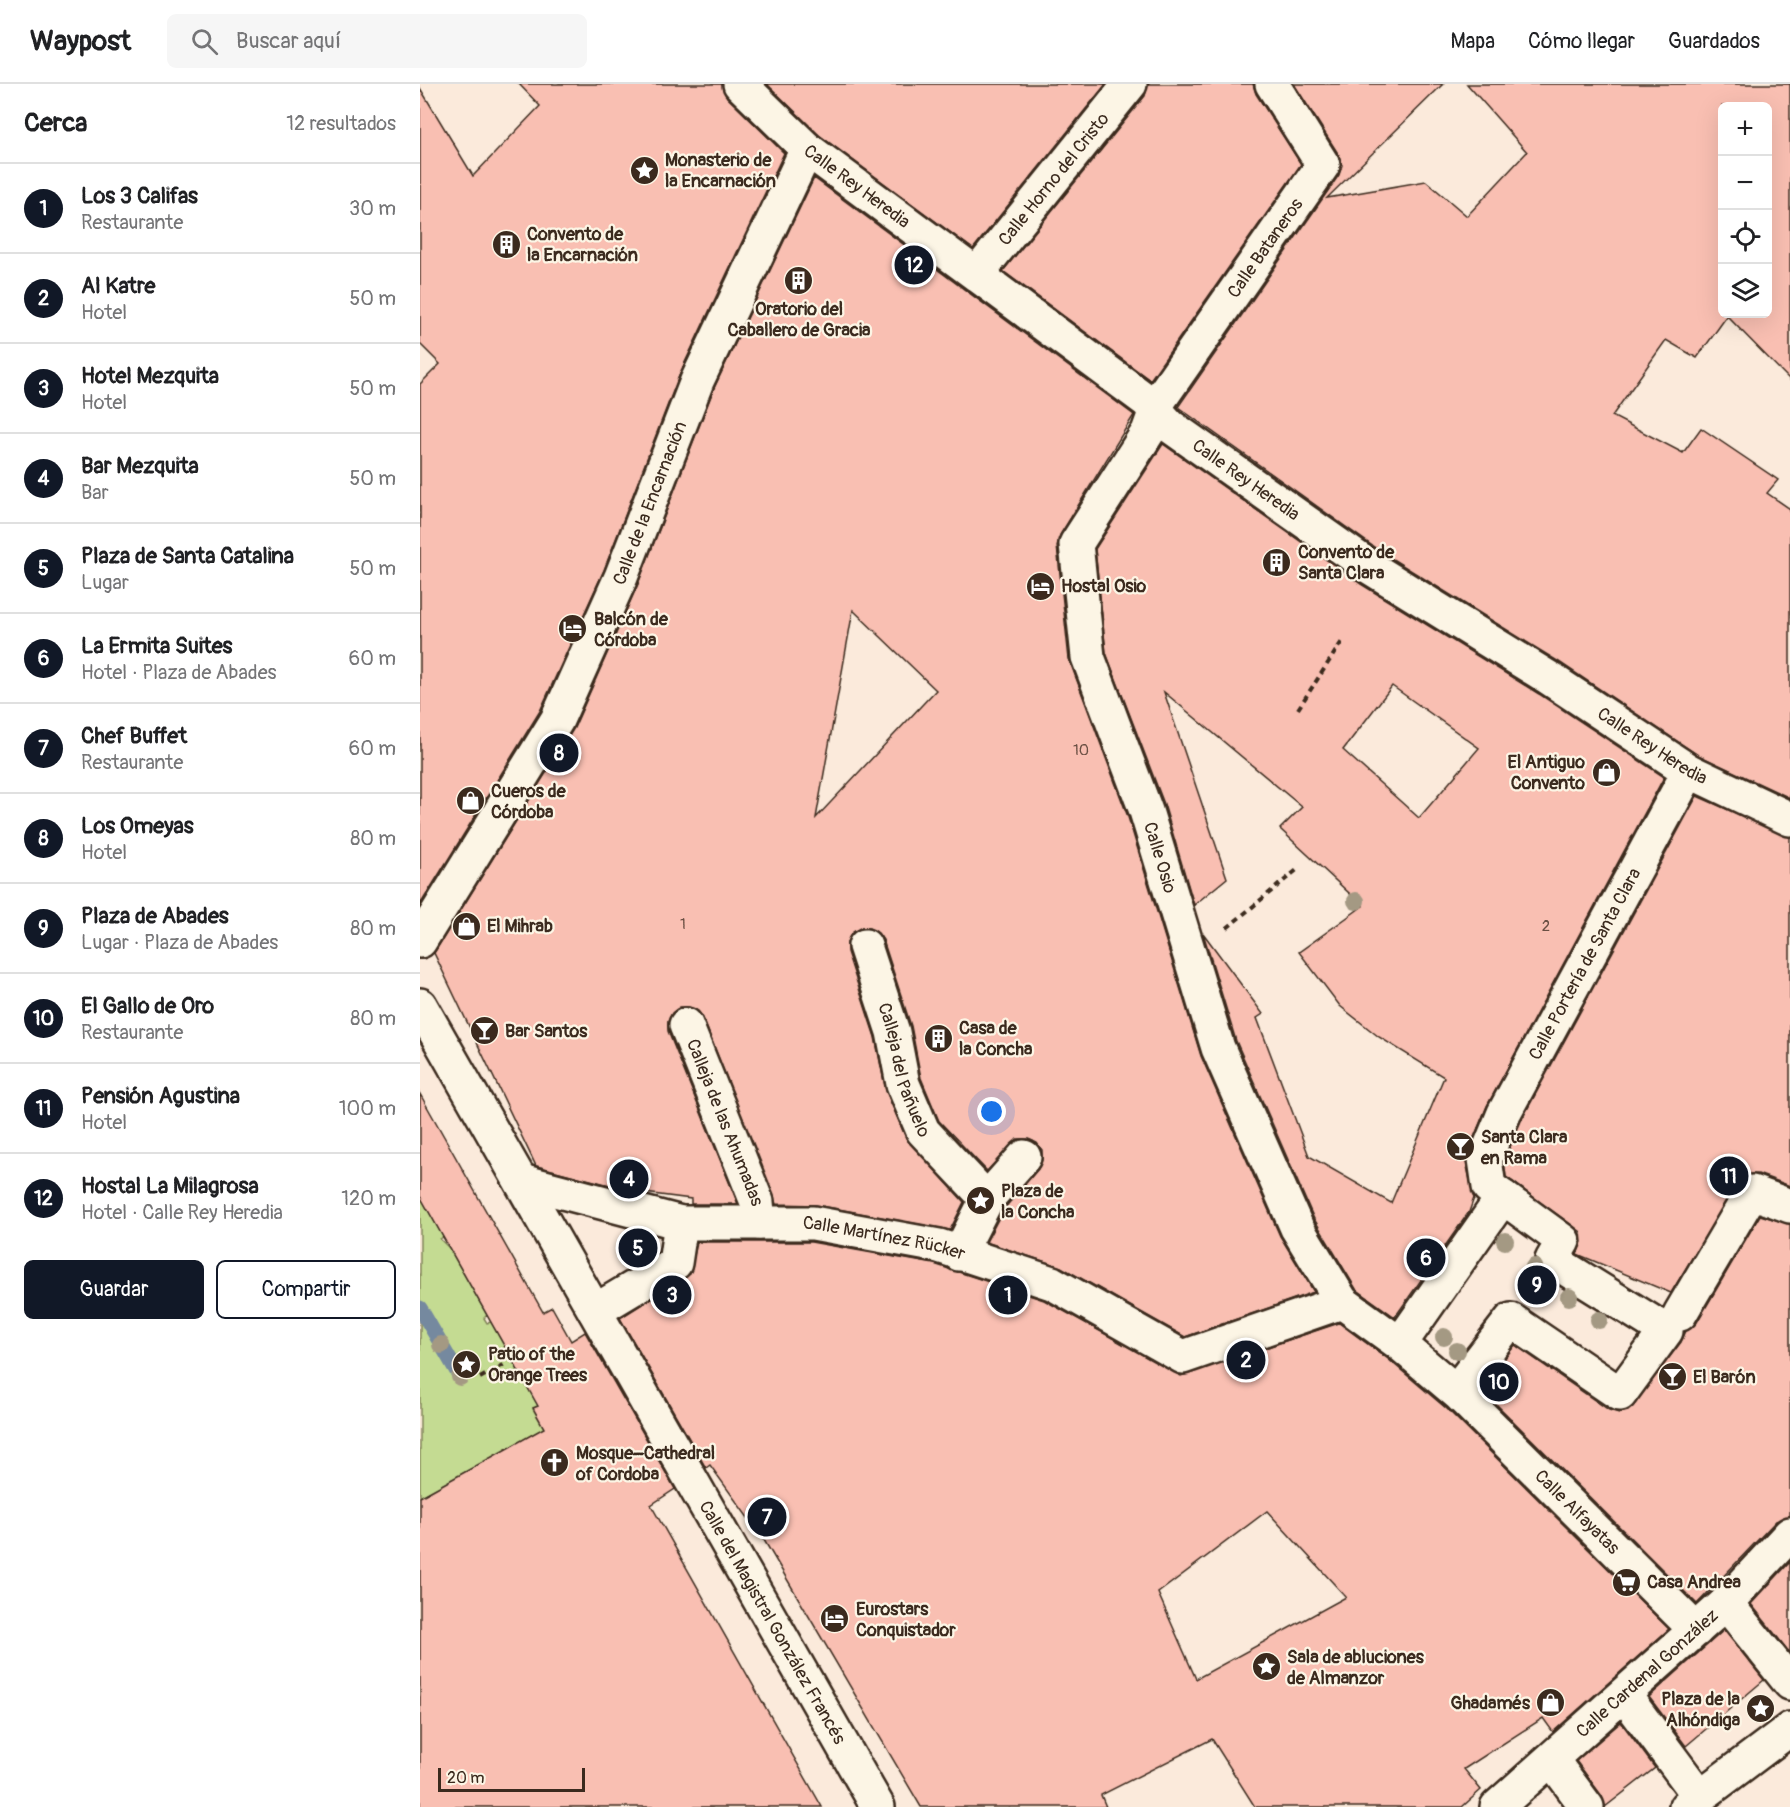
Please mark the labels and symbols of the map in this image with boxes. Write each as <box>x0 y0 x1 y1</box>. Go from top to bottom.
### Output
street label: Calle Horno del Cristo <box>993 108 1115 251</box>
street label: Calle Rey Heredia <box>799 140 915 233</box>
place label: Monasterio de la Encarnación <box>665 149 776 193</box>
place icon: Monasterio de la Encarnación <box>628 154 660 186</box>
street label: Calle Bataneros <box>1223 194 1308 303</box>
place label: Convento de la Encarnación <box>527 223 638 267</box>
building icon: Convento de la Encarnación <box>490 228 522 260</box>
pin: 12 <box>894 242 934 288</box>
building icon: Oratorio del Caballero de Gracia <box>783 264 815 296</box>
place label: Oratorio del Caballero de Gracia <box>728 298 871 342</box>
street label: Calle de la Encarnación <box>608 418 692 589</box>
street label: Calle Rey Heredia <box>1187 434 1304 526</box>
place label: Convento de Santa Clara <box>1298 541 1395 585</box>
building icon: Convento de Santa Clara <box>1261 546 1293 578</box>
hotel icon: Hostal Osio <box>1024 570 1056 602</box>
place label: Hostal Osio <box>1061 575 1147 598</box>
place label: Balcón de Córdoba <box>594 608 669 652</box>
hotel icon: Balcón de Córdoba <box>557 613 589 645</box>
street label: Calle Rey Heredia <box>1593 702 1711 790</box>
pin: 8 <box>540 730 578 776</box>
house number: 10 <box>1073 741 1089 760</box>
place label: El Antiguo Convento <box>1508 751 1585 795</box>
shop icon: El Antiguo Convento <box>1590 756 1622 788</box>
place label: Cueros de Córdoba <box>491 780 567 824</box>
shop icon: Cueros de Córdoba <box>454 785 486 817</box>
street label: Calle Osio <box>1138 819 1181 896</box>
street label: Calle Portería de Santa Clara <box>1524 864 1646 1064</box>
shop icon: El Mihrab <box>450 910 482 942</box>
place label: El Mihrab <box>487 915 553 938</box>
house number: 1 <box>680 915 686 934</box>
house number: 2 <box>1542 917 1550 936</box>
street label: Calleja del Pañuelo <box>872 1000 935 1143</box>
bar icon: Bar Santos <box>468 1015 500 1047</box>
place label: Casa de la Concha <box>959 1017 1033 1061</box>
place label: Bar Santos <box>505 1020 588 1043</box>
building icon: Casa de la Concha <box>922 1022 954 1054</box>
street label: Calleja de las Ahumadas <box>681 1036 768 1210</box>
your location <box>977 1097 1006 1126</box>
place label: Santa Clara en Rama <box>1480 1126 1568 1170</box>
bar icon: Santa Clara en Rama <box>1444 1131 1476 1163</box>
pin: 11 <box>1710 1154 1748 1198</box>
pin: 4 <box>610 1156 648 1202</box>
place label: Plaza de la Concha <box>1001 1180 1075 1224</box>
place icon: Plaza de la Concha <box>964 1185 996 1217</box>
street label: Calle Martínez Rücker <box>803 1212 969 1266</box>
pin: 5 <box>618 1226 658 1270</box>
pin: 6 <box>1406 1236 1446 1280</box>
pin: 9 <box>1518 1262 1556 1308</box>
pin: 3 <box>652 1272 692 1318</box>
pin: 1 <box>988 1272 1028 1318</box>
pin: 2 <box>1226 1338 1266 1382</box>
place label: Patio of the Orange Trees <box>488 1343 588 1387</box>
place icon: Patio of the Orange Trees <box>451 1348 483 1380</box>
pin: 10 <box>1480 1360 1518 1404</box>
bar icon: El Barón <box>1656 1361 1688 1393</box>
place label: El Barón <box>1693 1366 1756 1389</box>
place label: Mosque–Cathedral of Cordoba <box>575 1442 715 1486</box>
church icon: Mosque–Cathedral of Cordoba <box>539 1447 571 1479</box>
street label: Calle Alfayatas <box>1529 1465 1624 1559</box>
pin: 7 <box>748 1494 786 1540</box>
street label: Calle del Magistral González Francés <box>694 1497 851 1749</box>
supermarket icon: Casa Andrea <box>1610 1566 1642 1598</box>
place label: Casa Andrea <box>1647 1571 1741 1594</box>
place label: Eurostars Conquistador <box>856 1598 956 1642</box>
hotel icon: Eurostars Conquistador <box>819 1603 851 1635</box>
street label: Calle Cardenal González <box>1572 1604 1723 1743</box>
place label: Sala de abluciones de Almanzor <box>1287 1646 1425 1690</box>
place icon: Sala de abluciones de Almanzor <box>1250 1651 1282 1683</box>
shop icon: Ghadamés <box>1535 1687 1567 1719</box>
place label: Plaza de la Alhóndiga <box>1661 1688 1741 1732</box>
place label: Ghadamés <box>1450 1692 1531 1715</box>
place icon: Plaza de la Alhóndiga <box>1745 1693 1777 1725</box>
scale bar <box>438 1765 585 1792</box>

